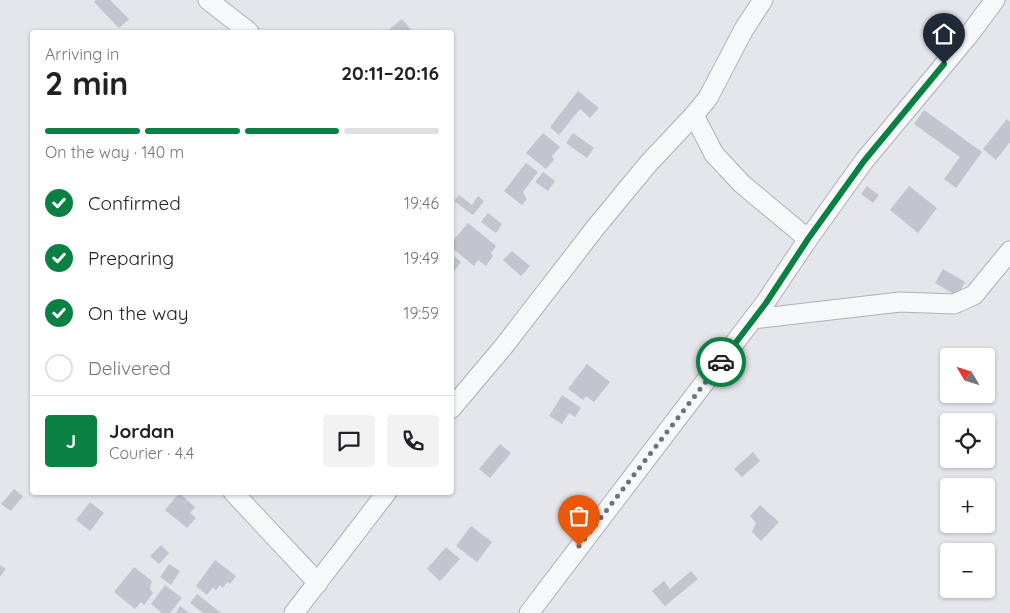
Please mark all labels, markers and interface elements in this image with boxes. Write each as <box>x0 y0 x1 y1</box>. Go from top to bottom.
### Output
pin <box>923 13 965 64</box>
icon: home <box>930 20 958 48</box>
text: Arriving in <box>45 44 119 64</box>
text: 20:11–20:16 <box>341 61 439 85</box>
text: 2 min <box>45 63 128 103</box>
text: On the way · 140 m <box>45 142 184 162</box>
icon: check <box>45 189 73 217</box>
text: Confirmed <box>88 191 181 215</box>
text: 19:46 <box>404 193 439 213</box>
icon: check <box>45 244 73 272</box>
text: Preparing <box>88 246 174 270</box>
text: 19:49 <box>404 248 439 268</box>
icon: check <box>45 299 73 327</box>
text: On the way <box>88 301 189 325</box>
text: 19:59 <box>404 303 439 323</box>
courier <box>696 337 746 387</box>
icon: car <box>707 348 735 376</box>
north arrow <box>940 348 995 402</box>
map controls <box>940 348 995 598</box>
text: Delivered <box>88 356 171 380</box>
button: locate <box>940 413 995 468</box>
button: chat <box>323 415 375 467</box>
button: phone <box>387 415 439 467</box>
text: Jordan <box>109 419 174 443</box>
text: J <box>66 429 76 453</box>
text: Courier · 4.4 <box>109 443 194 463</box>
button: + <box>940 478 995 533</box>
pin <box>558 495 600 546</box>
icon: bag <box>565 502 593 530</box>
button: − <box>940 543 995 598</box>

